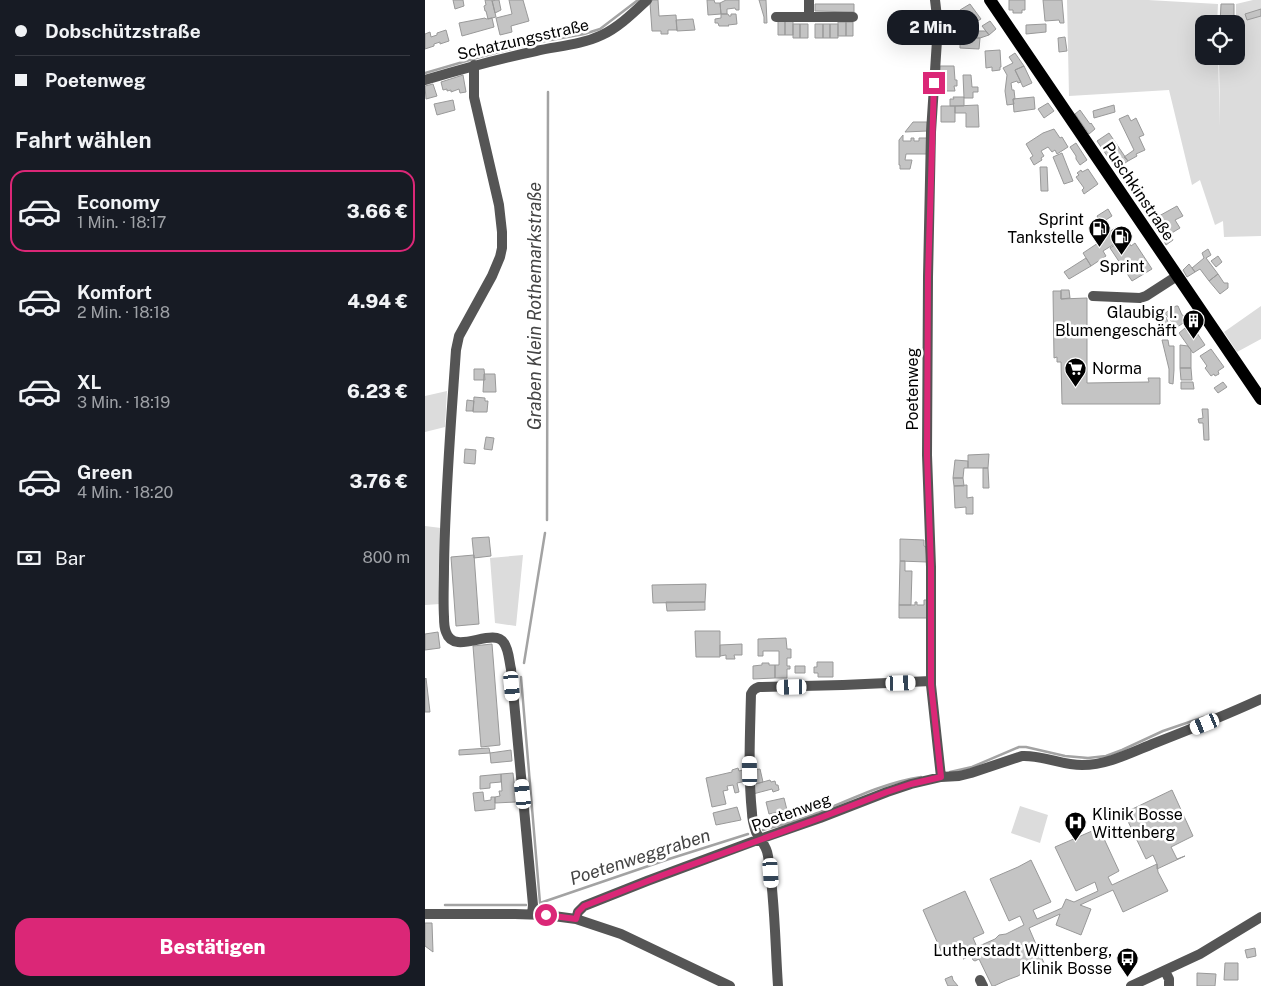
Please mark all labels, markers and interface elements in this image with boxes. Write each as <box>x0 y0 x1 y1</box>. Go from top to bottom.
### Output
callout: 2 Min. <box>888 11 980 46</box>
street label: Schatzungsstraße <box>455 15 591 64</box>
map controls <box>1195 15 1245 65</box>
button: locate <box>1195 15 1245 65</box>
text: 2 Min. <box>909 18 957 37</box>
text: Dobschützstraße <box>45 20 201 42</box>
text: Poetenweg <box>45 69 146 91</box>
route end <box>923 72 945 94</box>
text: Fahrt wählen <box>15 127 152 153</box>
street label: Puschkinstraße <box>1099 138 1179 244</box>
water label: Graben Klein Rothemarkstraße <box>524 182 545 430</box>
icon: car <box>17 189 62 234</box>
text: Economy <box>77 191 160 213</box>
text: 3.66 € <box>347 200 408 222</box>
place label: Sprint Tankstelle <box>1007 210 1084 247</box>
text: 1 Min. · 18:17 <box>77 213 166 232</box>
fuel station icon: Sprint Tankstelle <box>1088 216 1112 247</box>
fuel station icon: Sprint <box>1110 225 1134 256</box>
place label: Sprint <box>1099 257 1145 276</box>
icon: car <box>17 279 62 324</box>
text: Komfort <box>77 281 152 303</box>
text: 4.94 € <box>347 290 408 312</box>
text: 2 Min. · 18:18 <box>77 303 170 322</box>
place label: Glaubig I. Blumengeschäft <box>1055 303 1177 340</box>
building icon: Glaubig I. Blumengeschäft <box>1181 309 1205 340</box>
street label: Poetenweg <box>903 347 922 431</box>
supermarket icon: Norma <box>1064 356 1088 387</box>
place label: Norma <box>1092 359 1142 378</box>
icon: car <box>17 369 62 414</box>
text: XL <box>77 371 102 393</box>
text: 6.23 € <box>347 380 408 402</box>
text: 3 Min. · 18:19 <box>77 393 170 412</box>
icon: car <box>17 459 62 504</box>
text: Green <box>77 461 132 483</box>
text: 3.76 € <box>350 470 408 492</box>
text: 4 Min. · 18:20 <box>77 483 173 502</box>
icon: cash <box>15 544 43 572</box>
text: Bar <box>55 547 86 569</box>
text: 800 m <box>363 548 410 567</box>
car <box>503 670 520 702</box>
car <box>885 675 916 691</box>
car <box>776 679 807 695</box>
car <box>1188 711 1221 737</box>
car <box>742 756 757 786</box>
car <box>513 778 532 810</box>
street label: Poetenweg <box>749 789 834 836</box>
place label: Klinik Bosse Wittenberg <box>1092 805 1183 842</box>
hospital icon: Klinik Bosse Wittenberg <box>1064 811 1088 842</box>
water label: Poetenweggraben <box>567 824 713 889</box>
car <box>762 858 779 888</box>
route start <box>535 904 557 926</box>
button: Bestätigen <box>15 918 410 976</box>
place label: Lutherstadt Wittenberg, Klinik Bosse <box>933 941 1112 978</box>
bus stop icon: Lutherstadt Wittenberg, Klinik Bosse <box>1116 947 1140 978</box>

